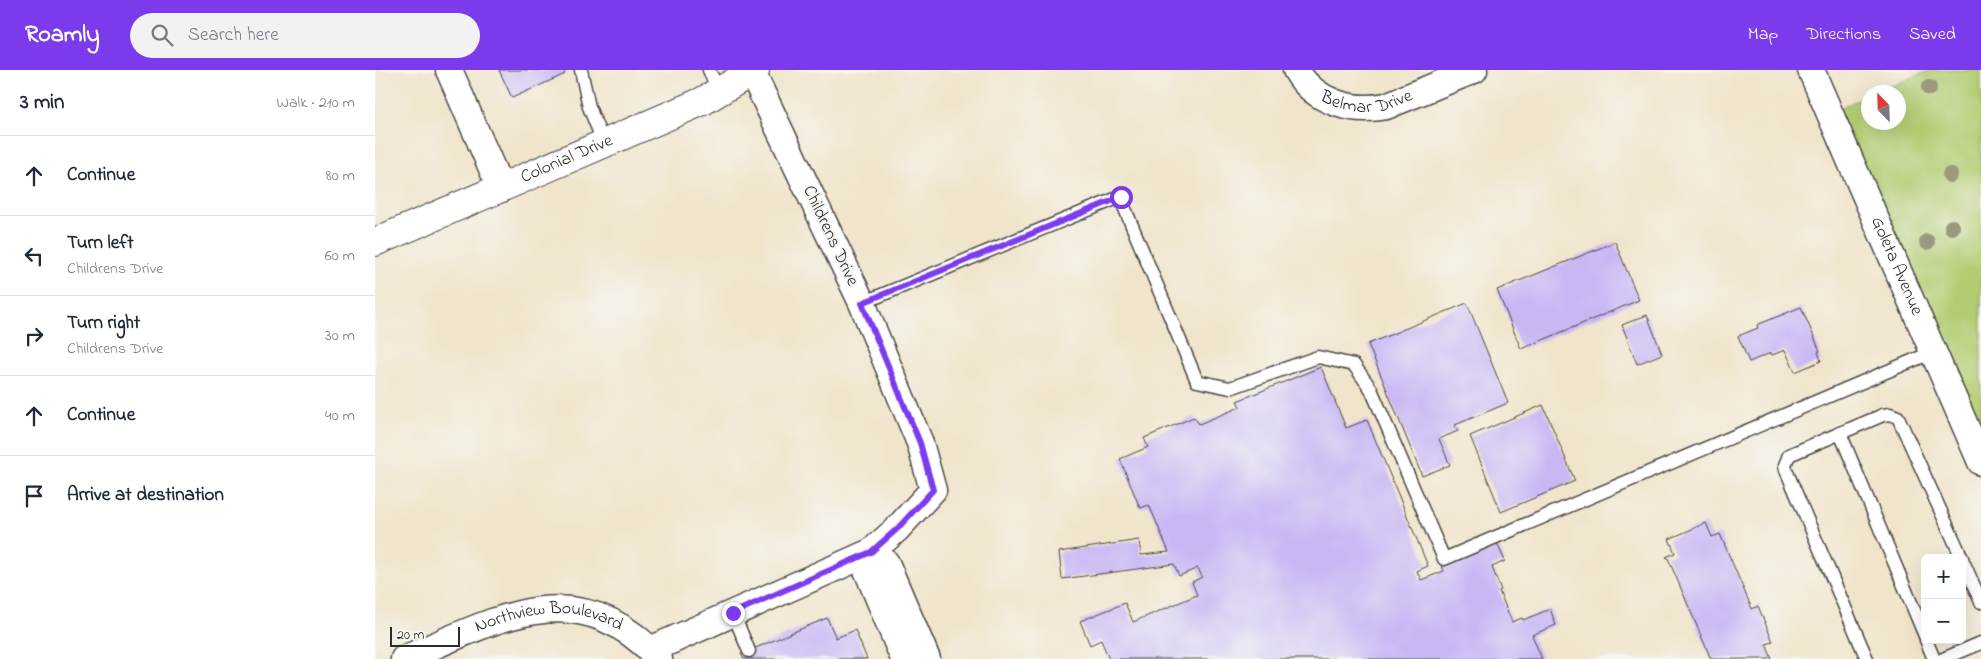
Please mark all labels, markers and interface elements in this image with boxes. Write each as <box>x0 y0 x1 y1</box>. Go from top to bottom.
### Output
search box <box>130 13 480 58</box>
text: Roamly <box>25 18 100 53</box>
icon: search <box>148 21 176 49</box>
text: Search here <box>188 22 279 49</box>
text: Map <box>1748 22 1778 48</box>
text: Directions <box>1806 22 1881 48</box>
text: Saved <box>1909 22 1956 48</box>
street label: Belmar Drive <box>1314 83 1417 121</box>
north arrow <box>1861 85 1906 130</box>
text: 3 min <box>20 88 64 118</box>
text: Walk · 210 m <box>276 91 355 115</box>
street label: Colonial Drive <box>517 128 618 191</box>
icon: ahead <box>20 162 48 190</box>
text: Continue <box>67 162 135 189</box>
text: 80 m <box>326 164 355 188</box>
street label: Childrens Drive <box>795 181 865 292</box>
route start <box>1110 186 1133 209</box>
street label: Goleta Avenue <box>1863 213 1929 321</box>
text: Turn left <box>67 230 134 257</box>
icon: left <box>20 242 48 270</box>
text: 60 m <box>325 244 355 268</box>
text: Childrens Drive <box>67 257 164 281</box>
text: Turn right <box>67 310 140 337</box>
icon: right <box>20 322 48 350</box>
text: 30 m <box>325 324 355 348</box>
text: Childrens Drive <box>67 337 164 361</box>
icon: ahead <box>20 402 48 430</box>
text: Continue <box>67 402 135 429</box>
text: 40 m <box>325 404 355 428</box>
icon: arrive <box>20 482 48 510</box>
text: Arrive at destination <box>67 482 224 509</box>
map controls <box>1921 554 1966 644</box>
button: + <box>1921 554 1966 599</box>
text: Northview Boulevard <box>471 596 628 640</box>
button: − <box>1921 599 1966 644</box>
route end <box>722 602 745 625</box>
street label: Northview Boulevard <box>472 621 624 643</box>
scale bar <box>390 624 460 647</box>
text: 20 m <box>397 625 424 646</box>

